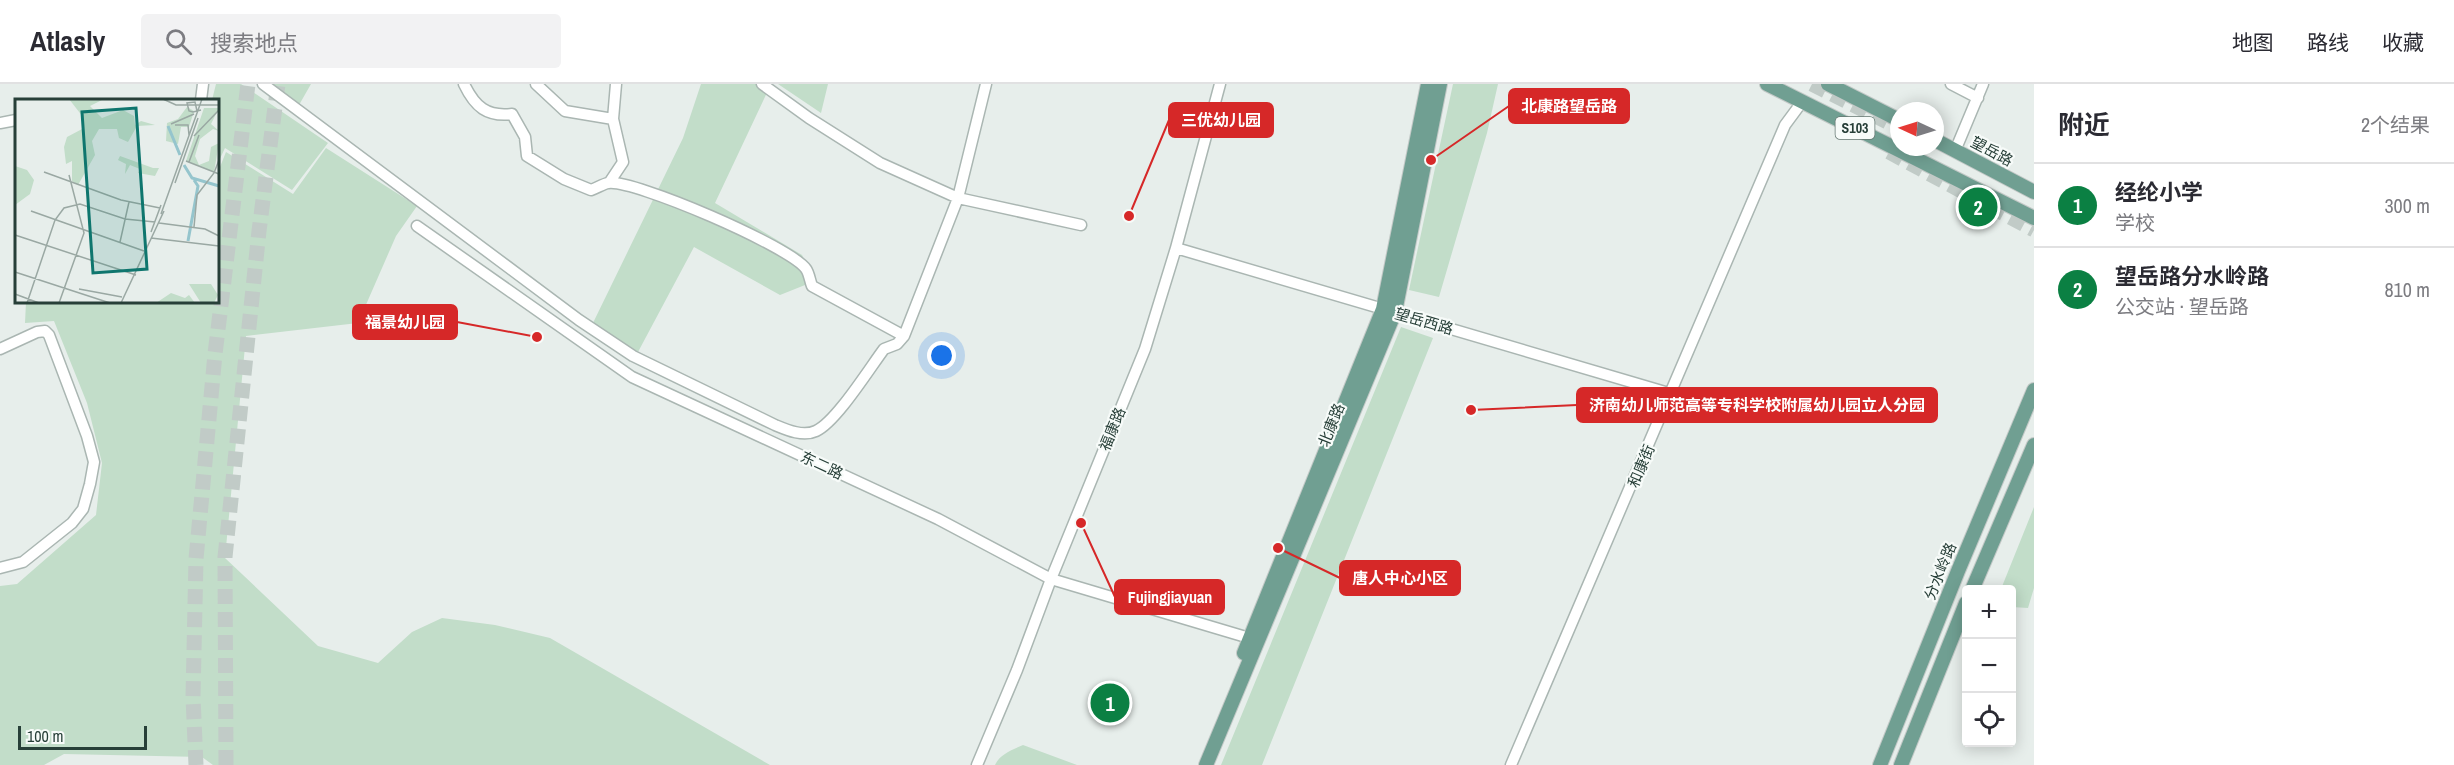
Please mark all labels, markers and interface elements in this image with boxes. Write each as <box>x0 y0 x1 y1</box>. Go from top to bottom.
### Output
search box <box>141 14 561 68</box>
text: Atlasly <box>30 22 105 60</box>
icon: search <box>162 25 195 58</box>
text: 搜索地点 <box>210 28 298 58</box>
text: 地图 <box>2232 28 2274 57</box>
text: 路线 <box>2307 28 2349 57</box>
text: 收藏 <box>2382 28 2424 57</box>
callout: 北康路望岳路 <box>1509 89 1629 123</box>
text: 北康路望岳路 <box>1521 95 1617 117</box>
inset map <box>15 99 219 303</box>
north arrow <box>1890 102 1944 156</box>
callout: 三优幼儿园 <box>1169 103 1273 137</box>
text: 附近 <box>2058 107 2110 142</box>
text: 三优幼儿园 <box>1181 109 1261 131</box>
text: 2个结果 <box>2361 111 2430 138</box>
road number: S103 <box>1836 117 1874 139</box>
street label: 望岳路 <box>1967 131 2017 171</box>
text: 经纶小学 <box>2115 177 2203 207</box>
pin: 2 <box>1958 184 1998 230</box>
text: 1 <box>2073 192 2082 219</box>
text: 300 m <box>2384 192 2430 219</box>
text: 学校 <box>2115 209 2155 236</box>
text: 望岳路分水岭路 <box>2115 261 2269 291</box>
text: 2 <box>2073 276 2082 303</box>
text: 810 m <box>2384 276 2430 303</box>
text: 公交站 · 望岳路 <box>2115 293 2249 320</box>
street label: 望岳西路 <box>1392 303 1456 339</box>
callout: 福景幼儿园 <box>353 305 457 339</box>
text: 福景幼儿园 <box>365 311 445 333</box>
your location <box>927 341 956 370</box>
callout: 济南幼儿师范高等专科学校附属幼儿园立人分园 <box>1577 388 1937 422</box>
text: 济南幼儿师范高等专科学校附属幼儿园立人分园 <box>1589 394 1925 416</box>
street label: 北康路 <box>1313 400 1349 450</box>
street label: 福康路 <box>1094 404 1130 454</box>
street label: 和康街 <box>1623 441 1659 491</box>
street label: 东二路 <box>797 446 847 484</box>
street label: 分水岭路 <box>1919 539 1961 603</box>
callout: 唐人中心小区 <box>1340 561 1460 595</box>
text: 唐人中心小区 <box>1352 567 1448 589</box>
callout: Fujingjiayuan <box>1115 580 1224 614</box>
map controls <box>1962 585 2016 747</box>
button: + <box>1962 585 2016 639</box>
text: Fujingjiayuan <box>1128 586 1212 608</box>
button: − <box>1962 639 2016 693</box>
pin: 1 <box>1090 680 1130 726</box>
button: locate <box>1962 693 2016 747</box>
scale bar <box>18 723 147 750</box>
text: 100 m <box>27 725 63 747</box>

